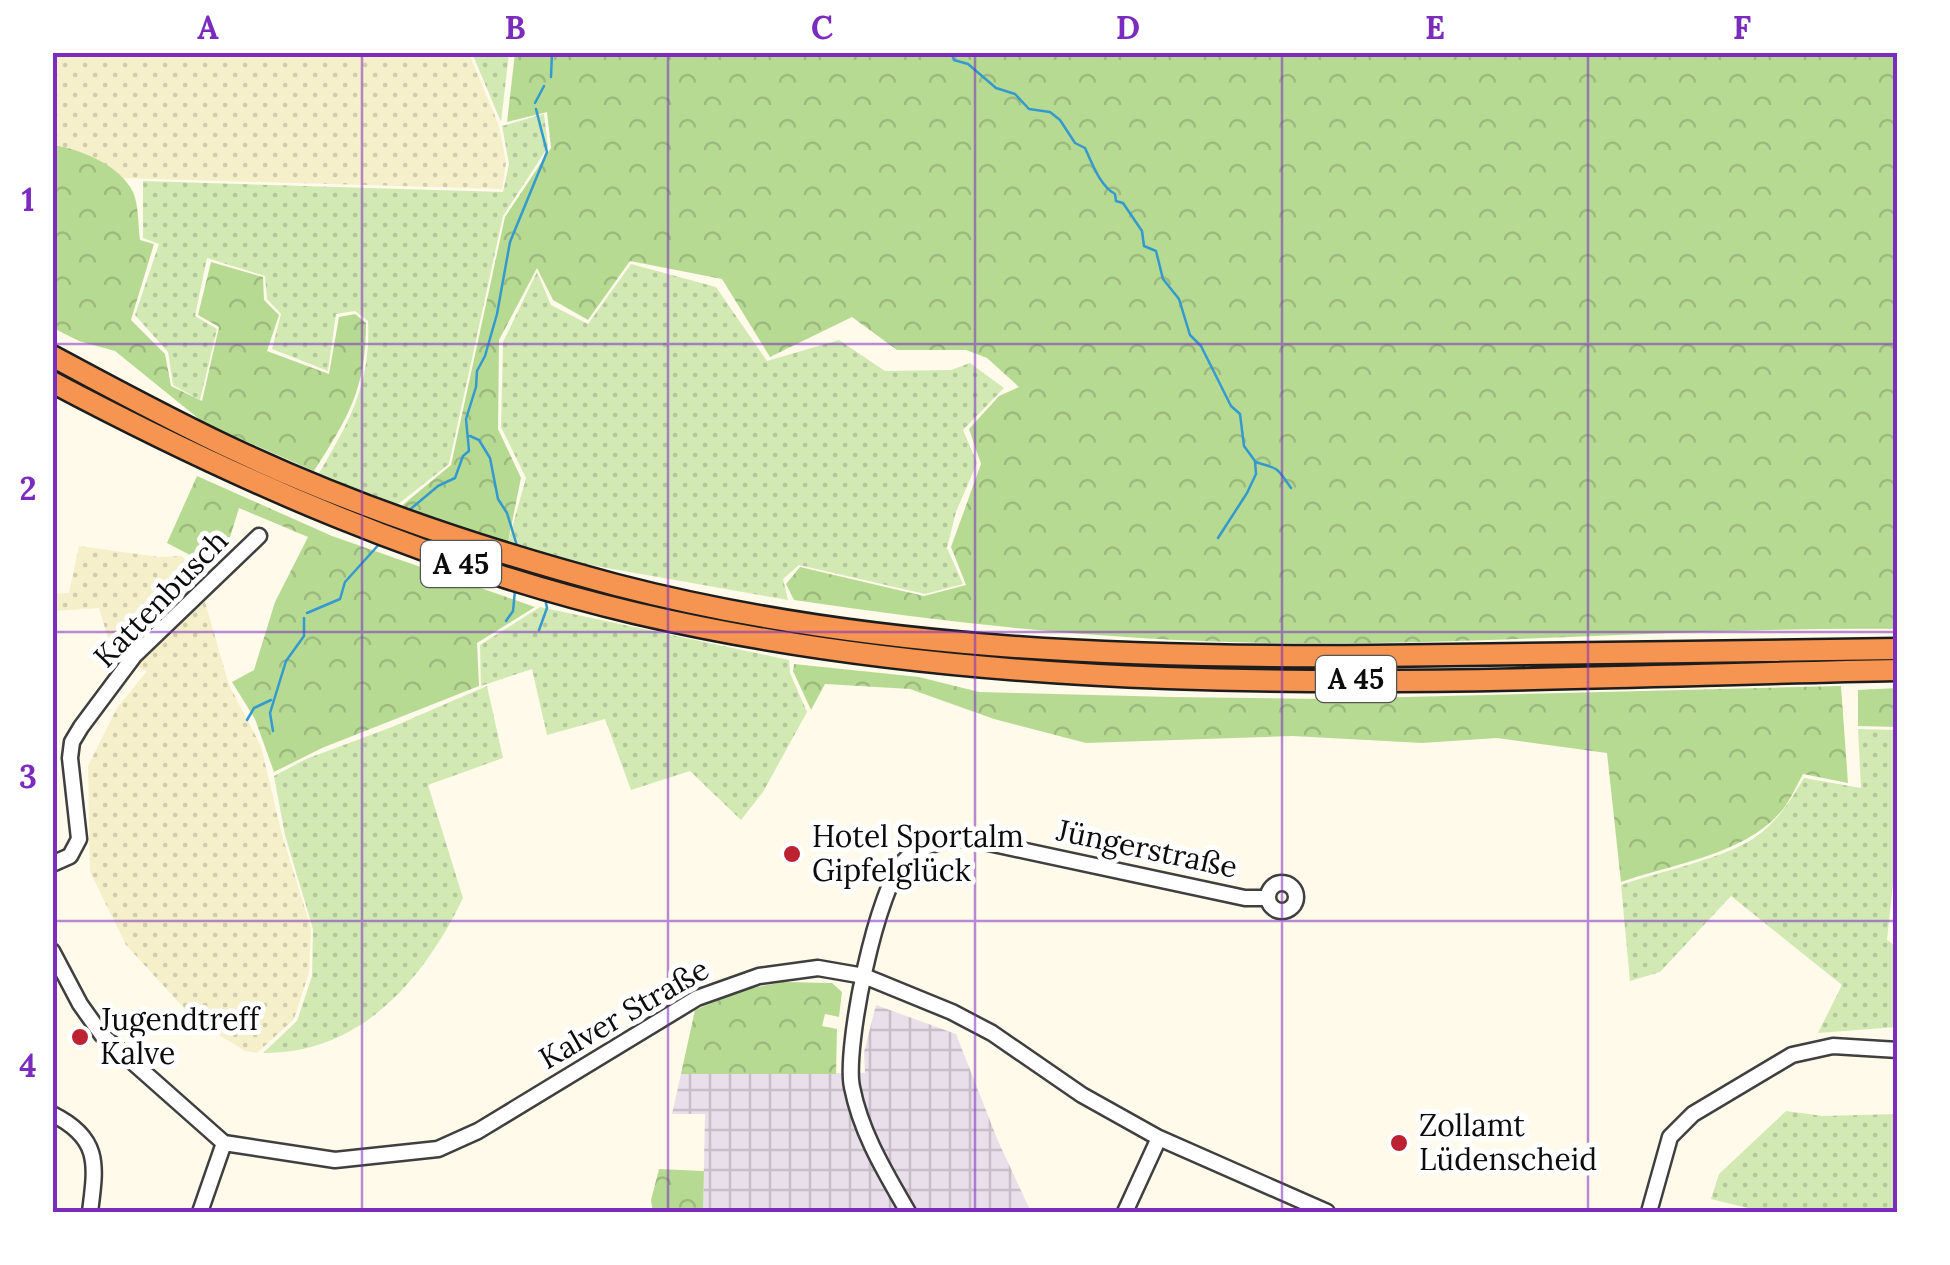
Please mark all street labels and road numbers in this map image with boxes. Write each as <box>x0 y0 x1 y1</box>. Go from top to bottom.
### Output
street label: Kattenbusch <box>85 521 235 675</box>
road number: A 45 <box>421 541 501 587</box>
road number: A 45 <box>1316 656 1396 702</box>
street label: Jüngerstraße <box>1052 810 1241 887</box>
street label: Kalver Straße <box>532 949 715 1077</box>

